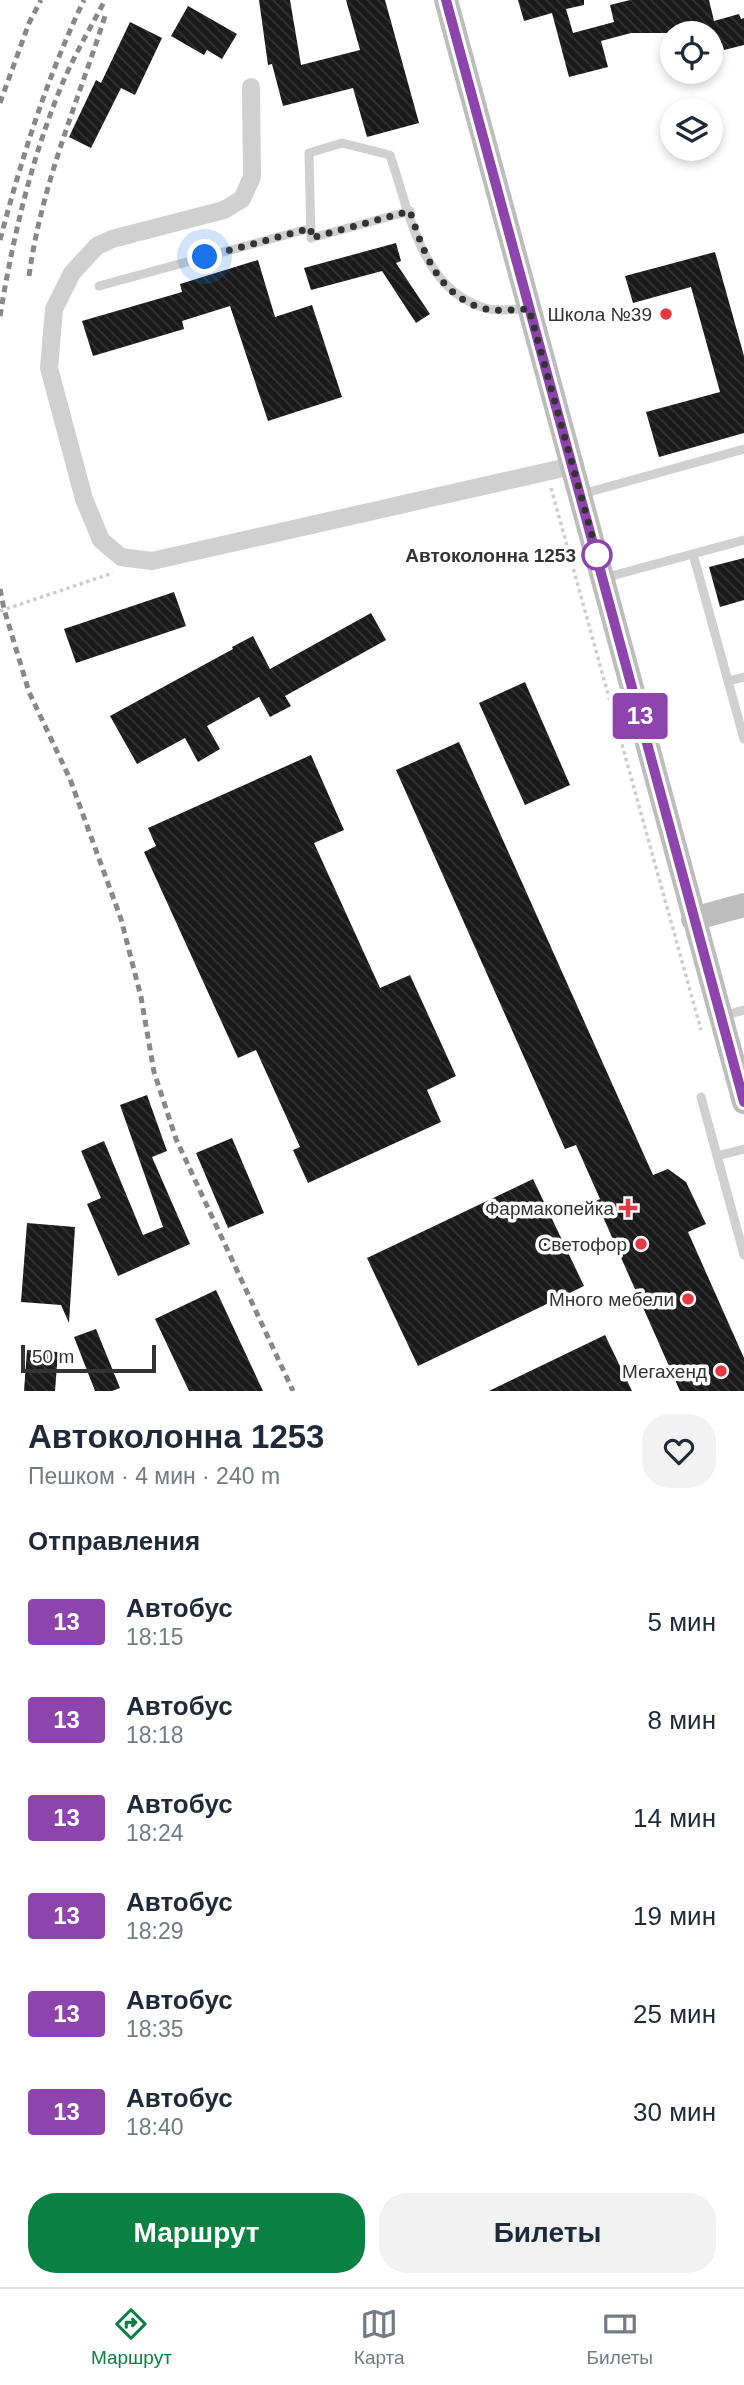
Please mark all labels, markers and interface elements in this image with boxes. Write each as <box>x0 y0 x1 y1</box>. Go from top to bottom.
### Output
map controls <box>660 21 723 161</box>
button: locate <box>660 21 723 84</box>
button: layers <box>660 98 723 161</box>
your location <box>187 239 222 274</box>
place label: Школа №39 <box>547 304 652 325</box>
marker: Школа №39 <box>658 306 674 322</box>
marker: Автоколонна 1253 <box>582 540 612 570</box>
place label: Автоколонна 1253 <box>405 545 576 566</box>
line badge: 13 <box>608 693 672 739</box>
text: 13 <box>627 702 653 729</box>
place label: Фармакопейка <box>485 1198 614 1219</box>
marker: Фармакопейка <box>620 1200 636 1216</box>
place label: Светофор <box>538 1234 627 1255</box>
marker: Светофор <box>633 1236 649 1252</box>
place label: Много мебели <box>549 1289 674 1310</box>
marker: Много мебели <box>680 1291 696 1307</box>
scale bar <box>21 1342 156 1374</box>
text: 50 m <box>32 1346 74 1367</box>
place label: Мегахенд <box>622 1361 707 1382</box>
marker: Мегахенд <box>713 1363 729 1379</box>
button: heart <box>642 1414 716 1488</box>
text: Автоколонна 1253 <box>28 1418 324 1455</box>
text: Пешком · 4 мин · 240 m <box>28 1463 280 1489</box>
text: Отправления <box>28 1526 200 1556</box>
text: Автобус <box>126 1593 233 1623</box>
text: 5 мин <box>648 1607 716 1637</box>
text: 13 <box>53 1608 80 1635</box>
text: 18:15 <box>126 1624 184 1650</box>
text: Автобус <box>126 1691 233 1721</box>
text: 8 мин <box>648 1705 716 1735</box>
text: 13 <box>53 1706 80 1733</box>
text: 18:18 <box>126 1722 184 1748</box>
text: Автобус <box>126 1789 233 1819</box>
text: 14 мин <box>633 1803 716 1833</box>
text: 13 <box>53 1804 80 1831</box>
text: 18:24 <box>126 1820 184 1846</box>
text: Автобус <box>126 1887 233 1917</box>
text: 19 мин <box>633 1901 716 1931</box>
text: 13 <box>53 1902 80 1929</box>
text: 18:29 <box>126 1918 184 1944</box>
text: Автобус <box>126 1985 233 2015</box>
text: 25 мин <box>633 1999 716 2029</box>
text: 13 <box>53 2000 80 2027</box>
text: 18:35 <box>126 2016 184 2042</box>
text: Автобус <box>126 2083 233 2113</box>
text: 30 мин <box>633 2097 716 2127</box>
text: 13 <box>53 2098 80 2125</box>
text: 18:40 <box>126 2114 184 2140</box>
button: Маршрут <box>28 2193 365 2273</box>
button: Билеты <box>379 2193 716 2273</box>
tab: Маршрут <box>91 2305 172 2369</box>
tab: Карта <box>354 2305 405 2369</box>
tab: Билеты <box>587 2305 653 2369</box>

